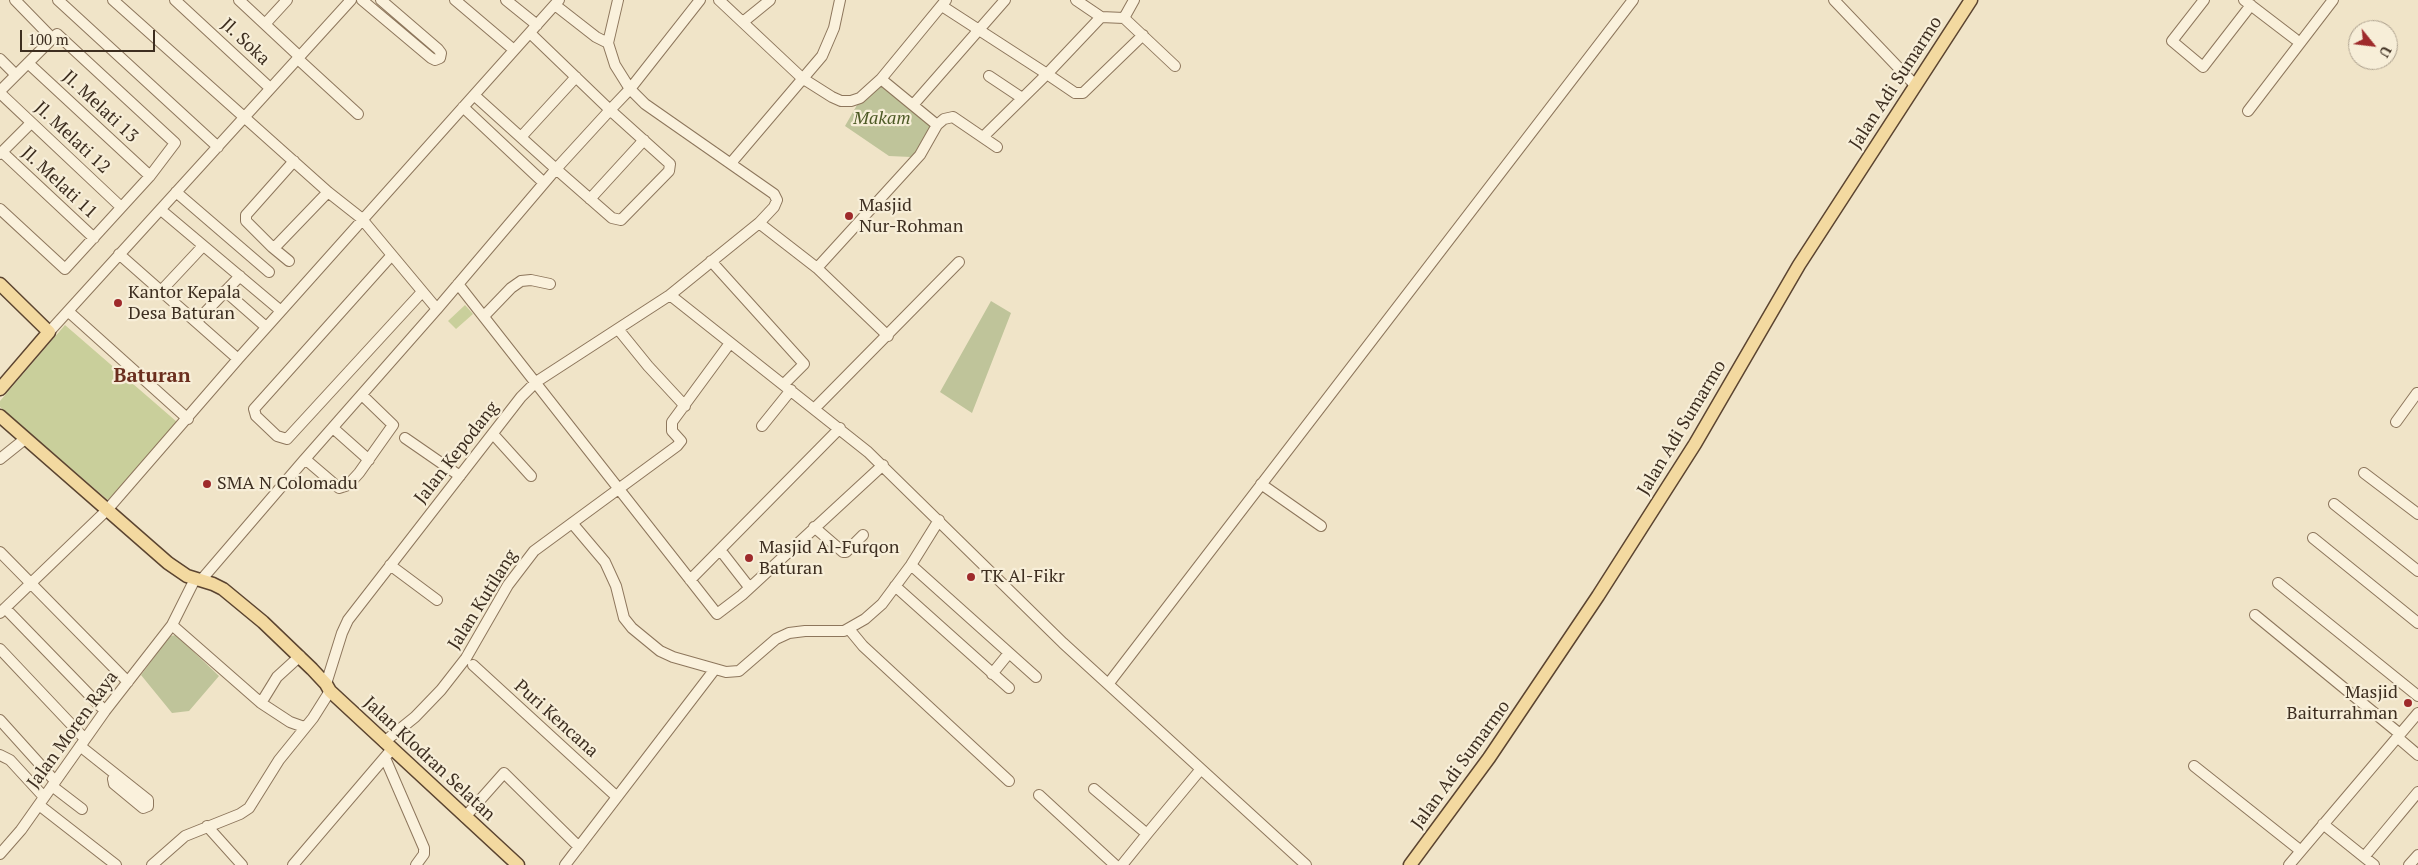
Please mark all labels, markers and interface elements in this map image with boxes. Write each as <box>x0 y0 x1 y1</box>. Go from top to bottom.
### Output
street label: Jalan Adi Sumarmo <box>1845 13 1947 153</box>
street label: Jl. Soka <box>216 14 274 70</box>
scale bar <box>22 20 158 52</box>
north arrow <box>2348 20 2398 70</box>
text: 100 m <box>28 29 69 49</box>
text: U <box>2375 43 2396 61</box>
street label: Jl. Melati 13 <box>58 66 142 148</box>
street label: Jl. Melati 12 <box>30 97 114 179</box>
park label: Makam <box>853 108 911 130</box>
street label: Jl. Melati 11 <box>17 142 101 224</box>
place label: Masjid Nur-Rohman <box>859 195 963 238</box>
marker: Masjid Nur-Rohman <box>843 210 855 222</box>
place label: Kantor Kepala Desa Baturan <box>128 282 241 324</box>
marker: Kantor Kepala Desa Baturan <box>112 297 124 309</box>
street label: Jalan Adi Sumarmo <box>1633 356 1731 500</box>
district label: Baturan <box>113 364 191 388</box>
street label: Jalan Kepodang <box>410 397 504 509</box>
place label: SMA N Colomadu <box>217 473 358 495</box>
marker: SMA N Colomadu <box>201 478 213 490</box>
place label: Masjid Al-Furqon Baturan <box>759 537 899 580</box>
street label: Jalan Kutilang <box>444 546 522 654</box>
marker: Masjid Al-Furqon Baturan <box>743 552 755 564</box>
place label: TK Al-Fikr <box>981 566 1065 588</box>
marker: TK Al-Fikr <box>965 571 977 583</box>
street label: Jalan Moren Raya <box>23 667 123 793</box>
street label: Puri Kencana <box>510 676 602 762</box>
place label: Masjid Baiturrahman <box>2287 682 2398 724</box>
street label: Jalan Klodran Selatan <box>359 692 499 826</box>
street label: Jalan Adi Sumarmo <box>1407 696 1515 834</box>
marker: Masjid Baiturrahman <box>2402 697 2414 709</box>

